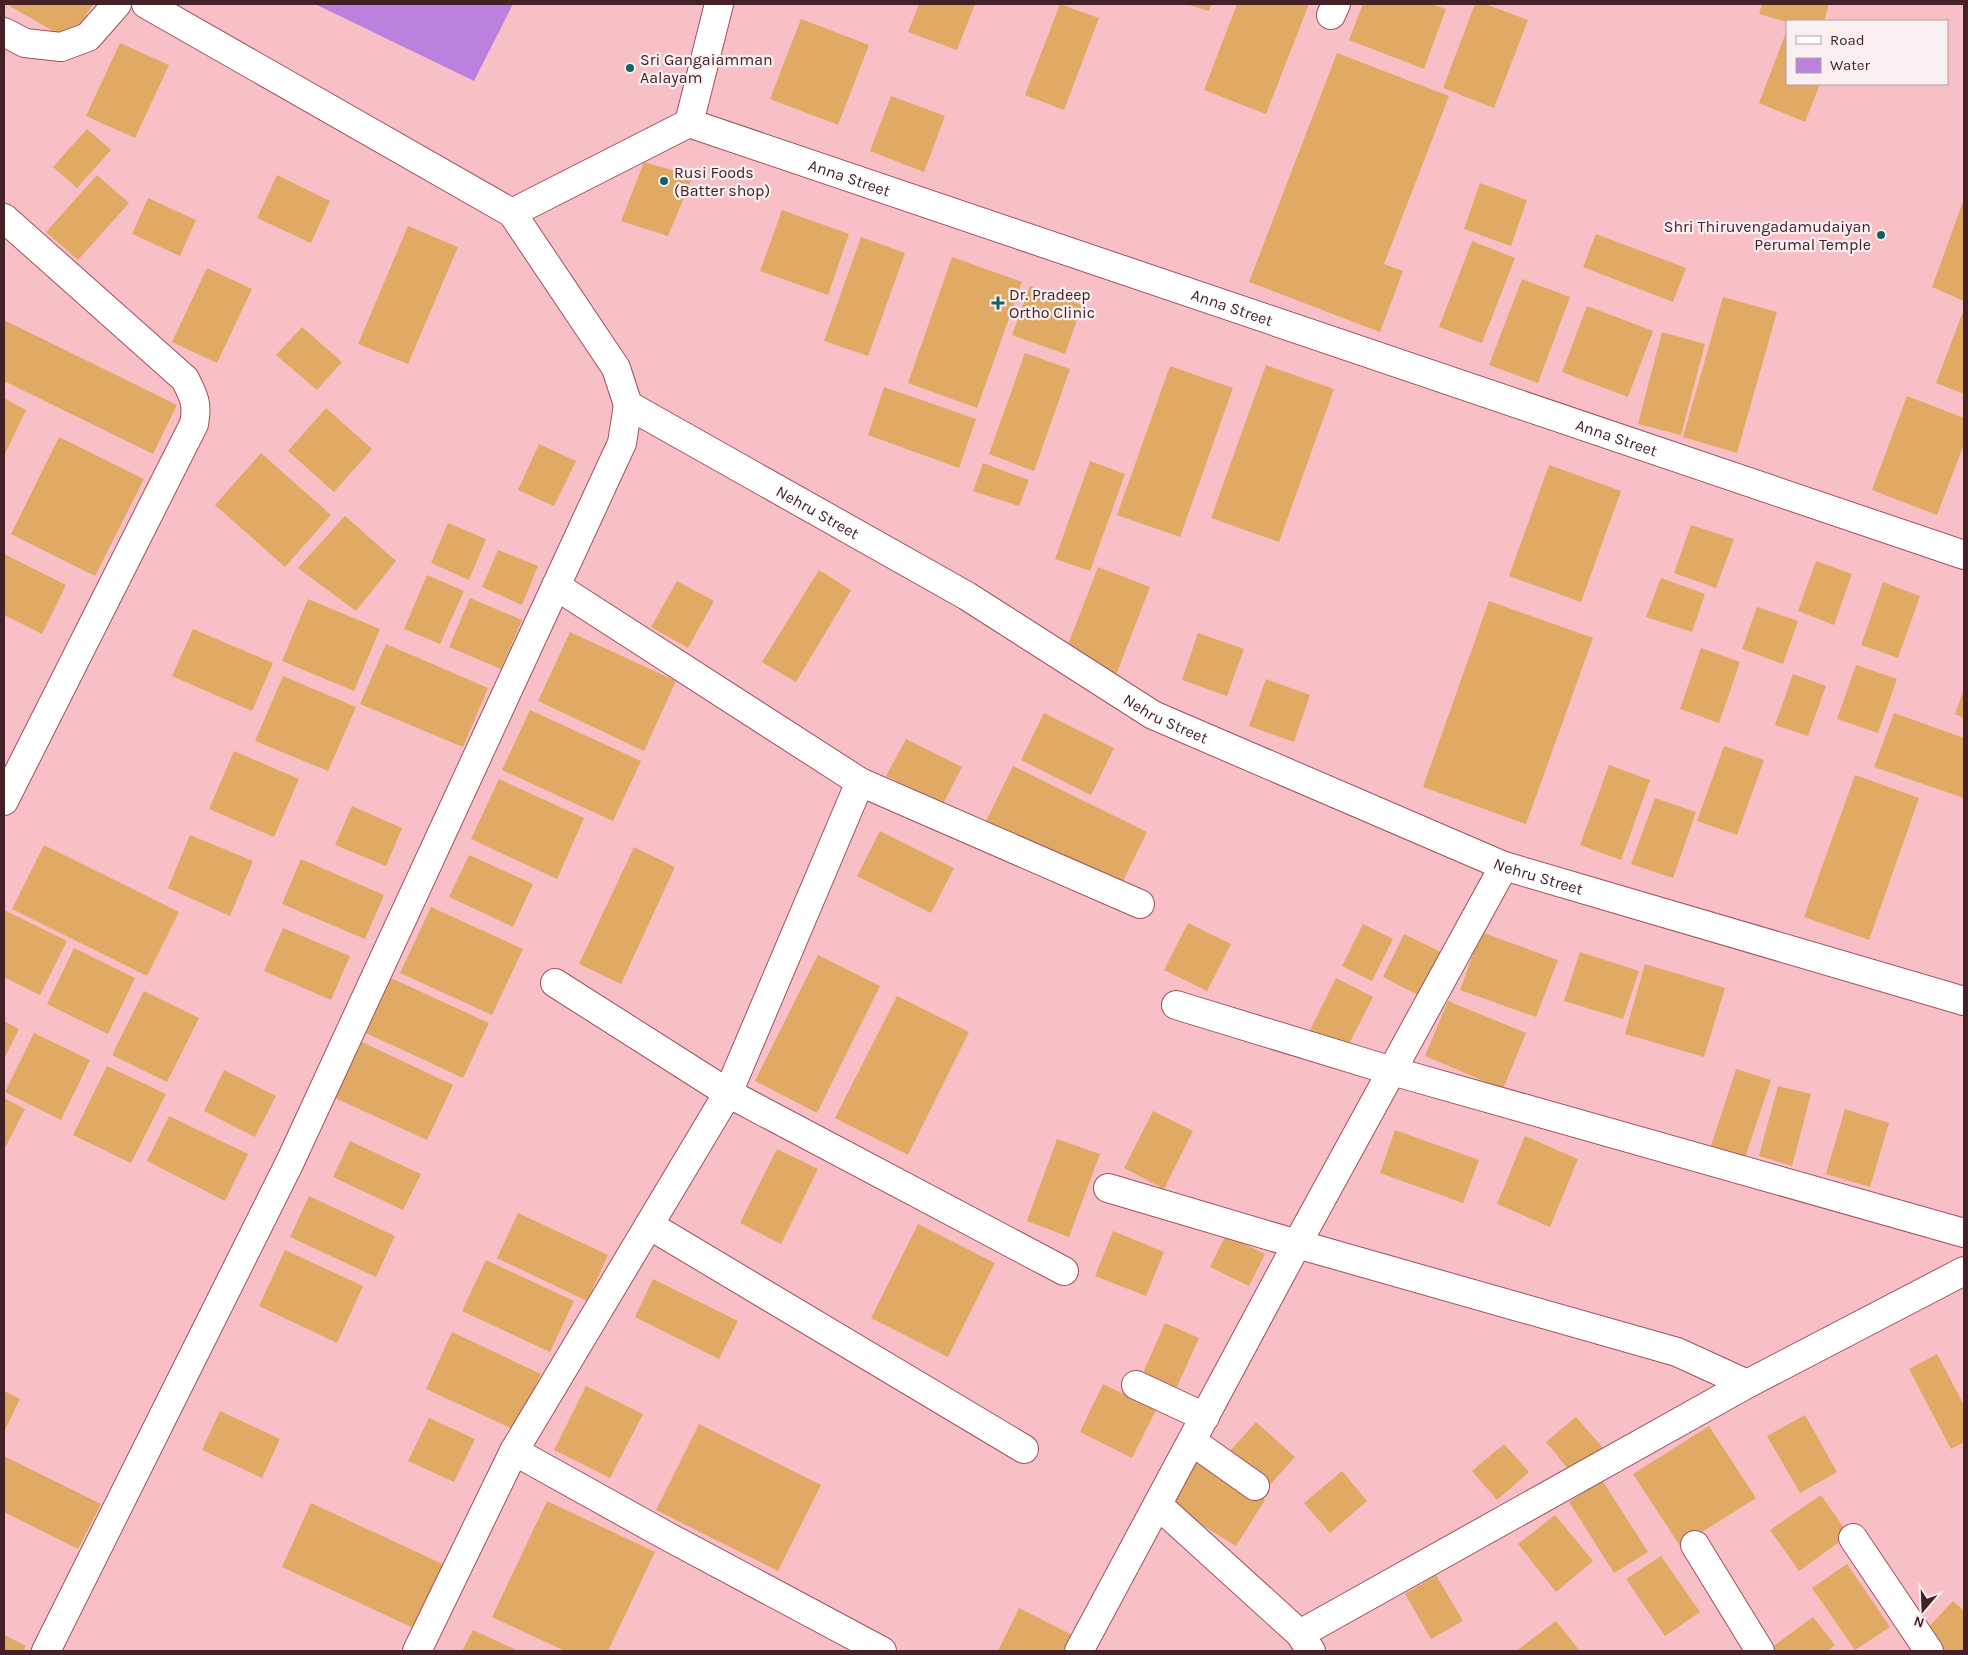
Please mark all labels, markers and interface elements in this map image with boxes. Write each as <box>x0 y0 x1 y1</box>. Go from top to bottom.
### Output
legend <box>1786 20 1948 85</box>
text: Road <box>1830 31 1865 49</box>
place label: Sri Gangaiamman Aalayam <box>640 50 773 87</box>
text: Water <box>1830 56 1871 74</box>
marker: Sri Gangaiamman Aalayam <box>624 62 636 74</box>
street label: Anna Street <box>806 155 893 200</box>
place label: Rusi Foods (Batter shop) <box>674 163 770 200</box>
marker: Rusi Foods (Batter shop) <box>658 175 670 187</box>
place label: Shri Thiruvengadamudaiyan Perumal Temple <box>1664 217 1871 254</box>
marker: Shri Thiruvengadamudaiyan Perumal Temple <box>1875 229 1887 241</box>
street label: Anna Street <box>1189 284 1275 330</box>
place label: Dr. Pradeep Ortho Clinic <box>1009 285 1095 322</box>
marker: Dr. Pradeep Ortho Clinic <box>991 296 1005 310</box>
street label: Anna Street <box>1573 415 1660 460</box>
street label: Nehru Street <box>773 481 863 543</box>
street label: Nehru Street <box>1120 689 1211 747</box>
street label: Nehru Street <box>1491 853 1585 898</box>
north arrow <box>1898 1585 1948 1635</box>
text: N <box>1911 1612 1926 1631</box>

